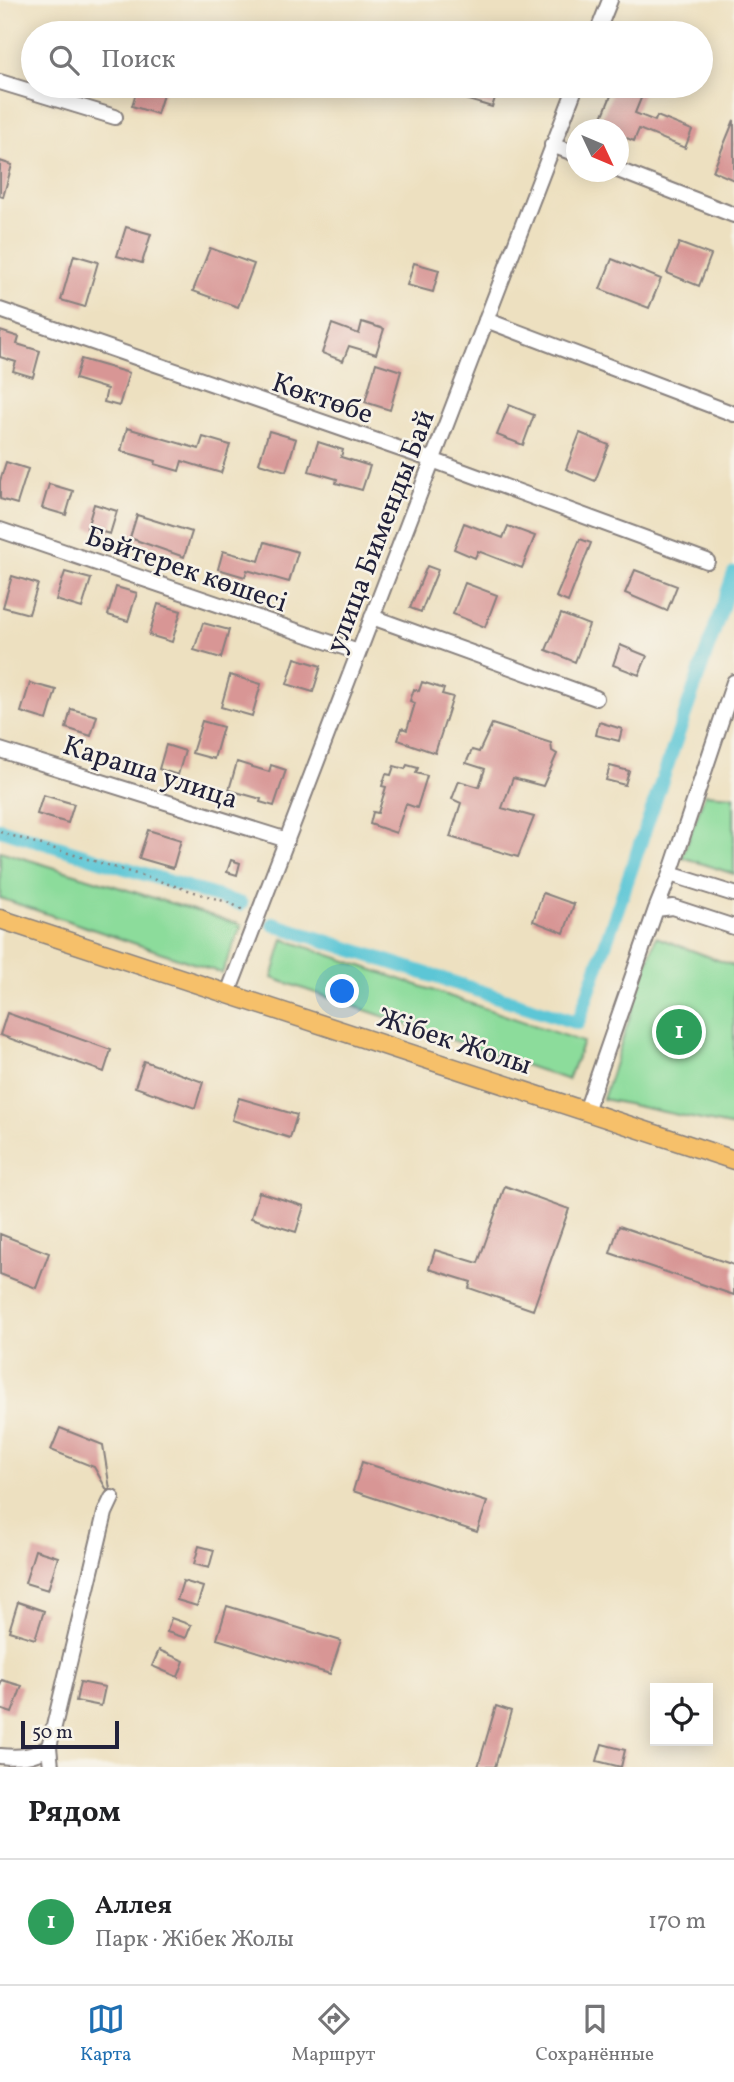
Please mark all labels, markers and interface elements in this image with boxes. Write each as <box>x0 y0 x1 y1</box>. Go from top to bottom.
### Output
search box <box>21 21 713 98</box>
icon: search <box>45 41 83 79</box>
text: Поиск <box>101 42 175 78</box>
north arrow <box>566 119 629 182</box>
street label: Көктөбе <box>266 364 378 435</box>
street label: улица Бименды Бай <box>317 405 446 659</box>
street label: Бәйтерек көшесі <box>80 518 293 623</box>
street label: Караша улица <box>58 727 243 820</box>
your location <box>325 974 359 1008</box>
street label: Жібек Жолы <box>372 999 536 1086</box>
pin: 1 <box>656 1006 702 1058</box>
map controls <box>650 1683 713 1746</box>
button: locate <box>650 1683 713 1746</box>
scale bar <box>21 1718 119 1750</box>
text: 50 m <box>32 1720 73 1746</box>
text: Рядом <box>28 1792 121 1834</box>
text: Аллея <box>95 1888 172 1924</box>
text: 1 <box>46 1906 56 1938</box>
text: 170 m <box>648 1906 706 1938</box>
text: Парк · Жібек Жолы <box>95 1924 294 1956</box>
tab: Карта <box>80 2000 132 2068</box>
tab: Маршрут <box>292 2000 375 2068</box>
tab: Сохранённые <box>535 2000 654 2068</box>

